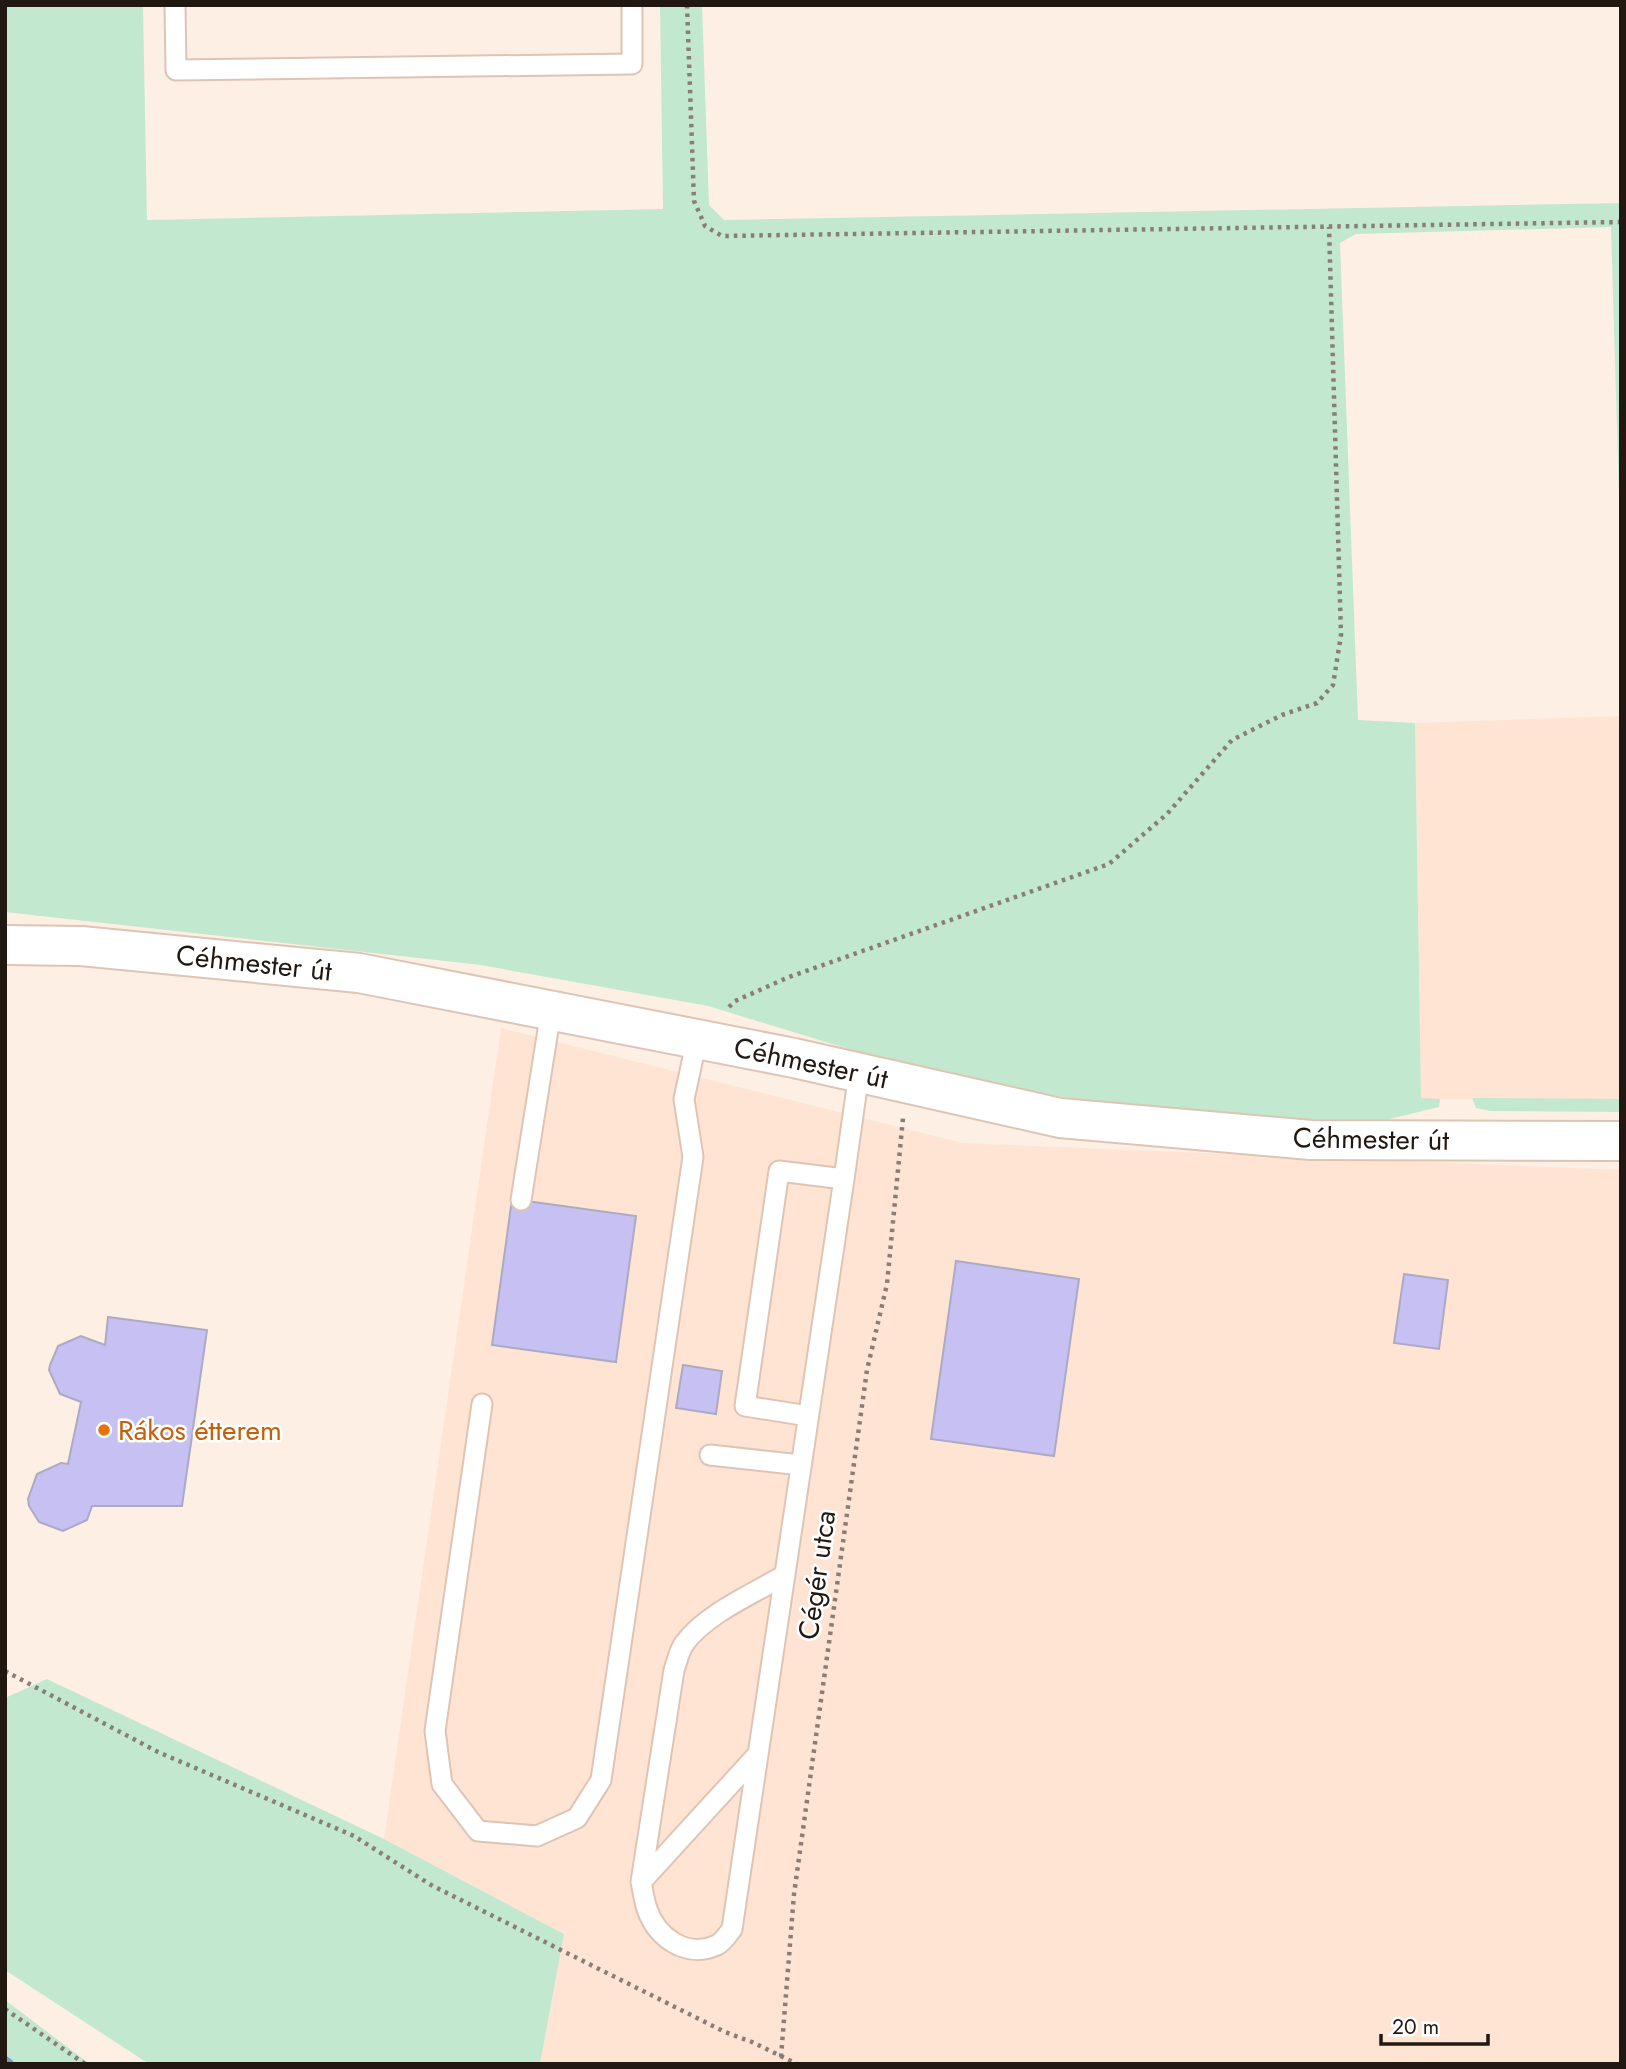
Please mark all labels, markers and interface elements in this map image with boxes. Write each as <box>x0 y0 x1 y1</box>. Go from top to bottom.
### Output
street label: Céhmester út <box>174 934 334 992</box>
street label: Céhmester út <box>730 1027 892 1099</box>
street label: Céhmester út <box>1292 1117 1450 1161</box>
place label: Rákos étterem <box>118 1410 282 1451</box>
marker: Rákos étterem <box>96 1422 112 1438</box>
street label: Cégér utca <box>788 1508 846 1642</box>
scale bar <box>1381 2002 1488 2046</box>
text: 20 m <box>1392 2012 1439 2042</box>

